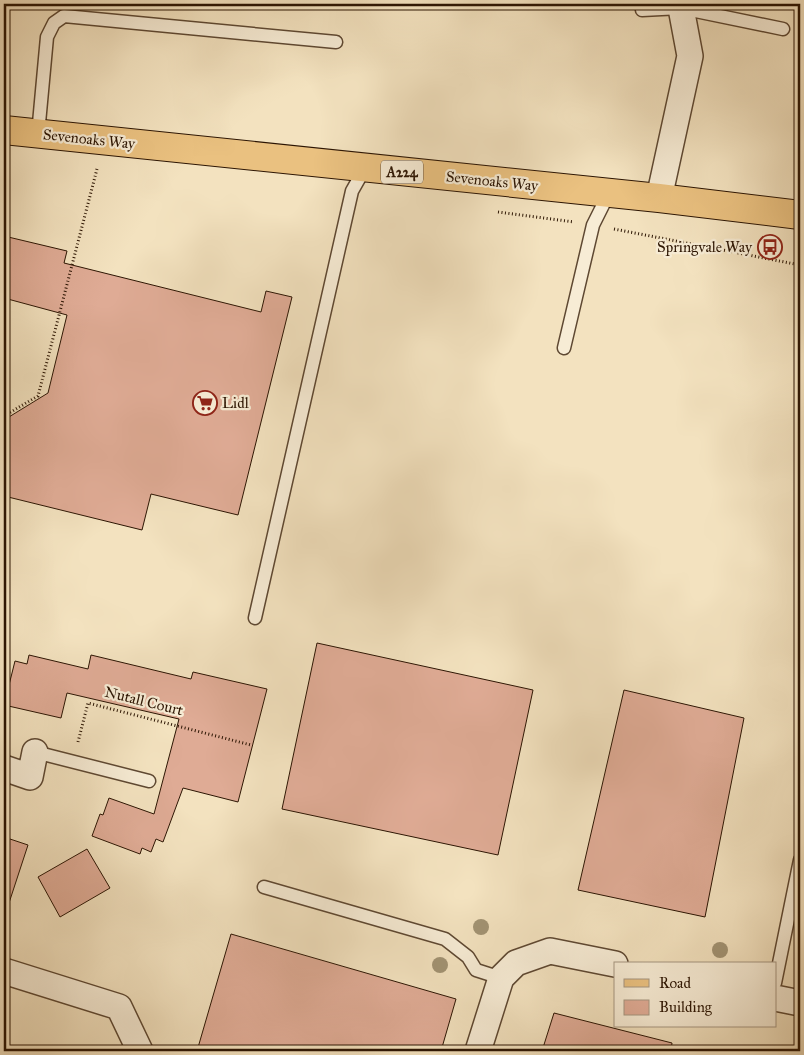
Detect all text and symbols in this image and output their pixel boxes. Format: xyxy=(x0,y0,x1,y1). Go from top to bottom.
street label: Sevenoaks Way xyxy=(42,125,137,153)
road number: A224 xyxy=(381,160,423,183)
street label: Sevenoaks Way xyxy=(445,167,540,195)
bus stop icon: Springvale Way xyxy=(757,234,783,260)
place label: Springvale Way xyxy=(657,238,753,256)
supermarket icon: Lidl xyxy=(192,390,218,416)
place label: Lidl xyxy=(222,394,250,412)
street label: Nutall Court xyxy=(103,683,186,720)
legend xyxy=(614,962,776,1028)
text: Road xyxy=(659,974,691,992)
text: Building xyxy=(659,998,713,1016)

